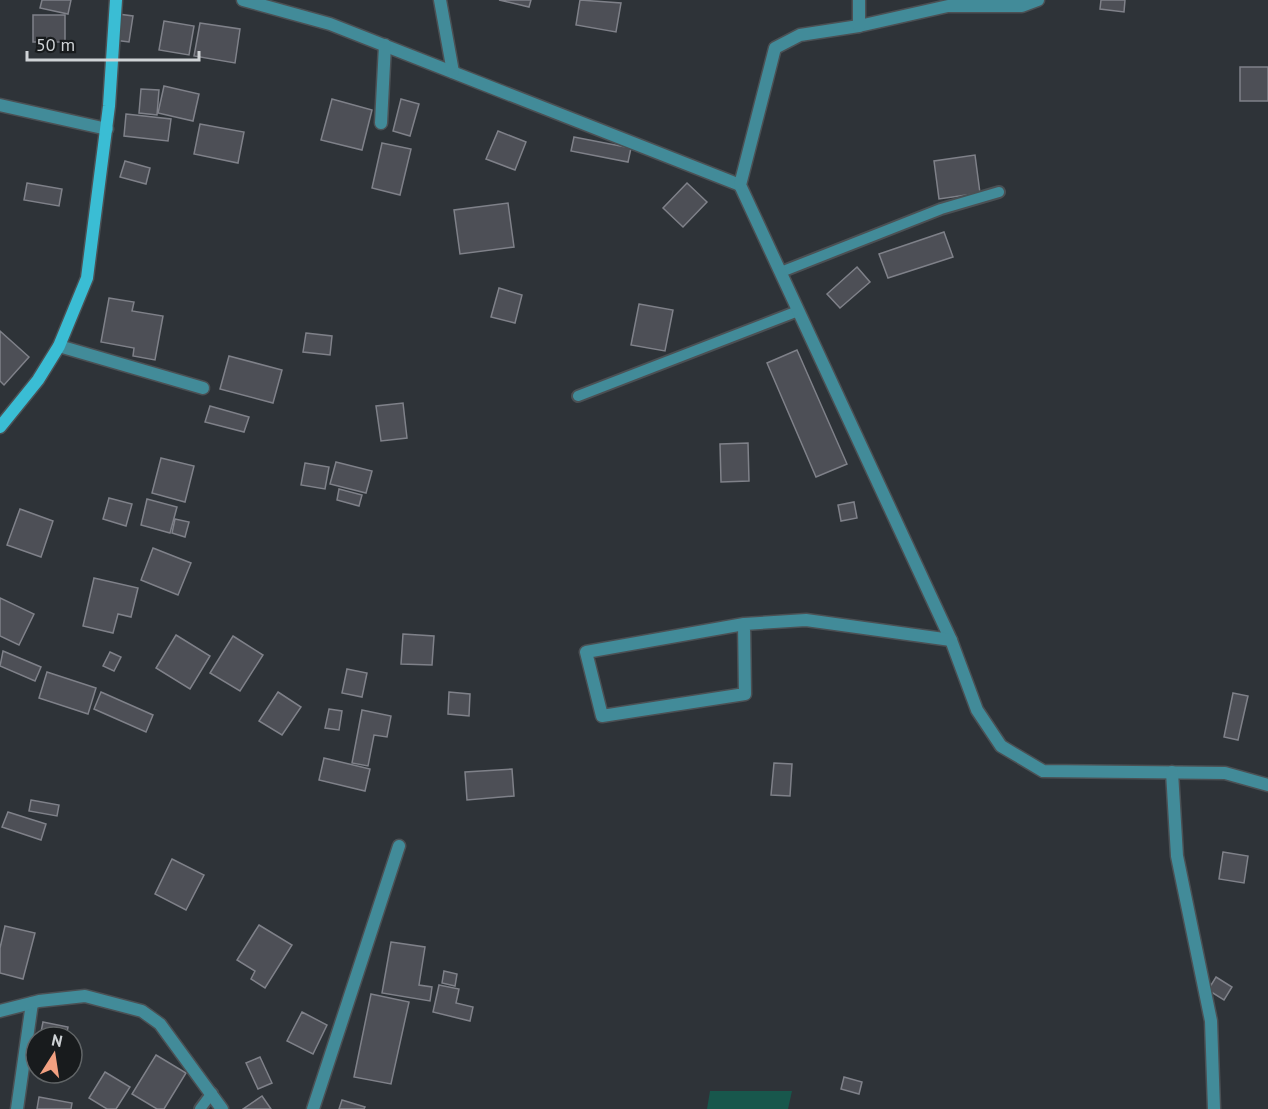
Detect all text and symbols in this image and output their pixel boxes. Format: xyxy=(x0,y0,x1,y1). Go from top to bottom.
scale bar xyxy=(27,24,200,62)
text: 50 m xyxy=(36,33,75,56)
north arrow xyxy=(24,1025,84,1085)
text: N xyxy=(50,1029,64,1051)

